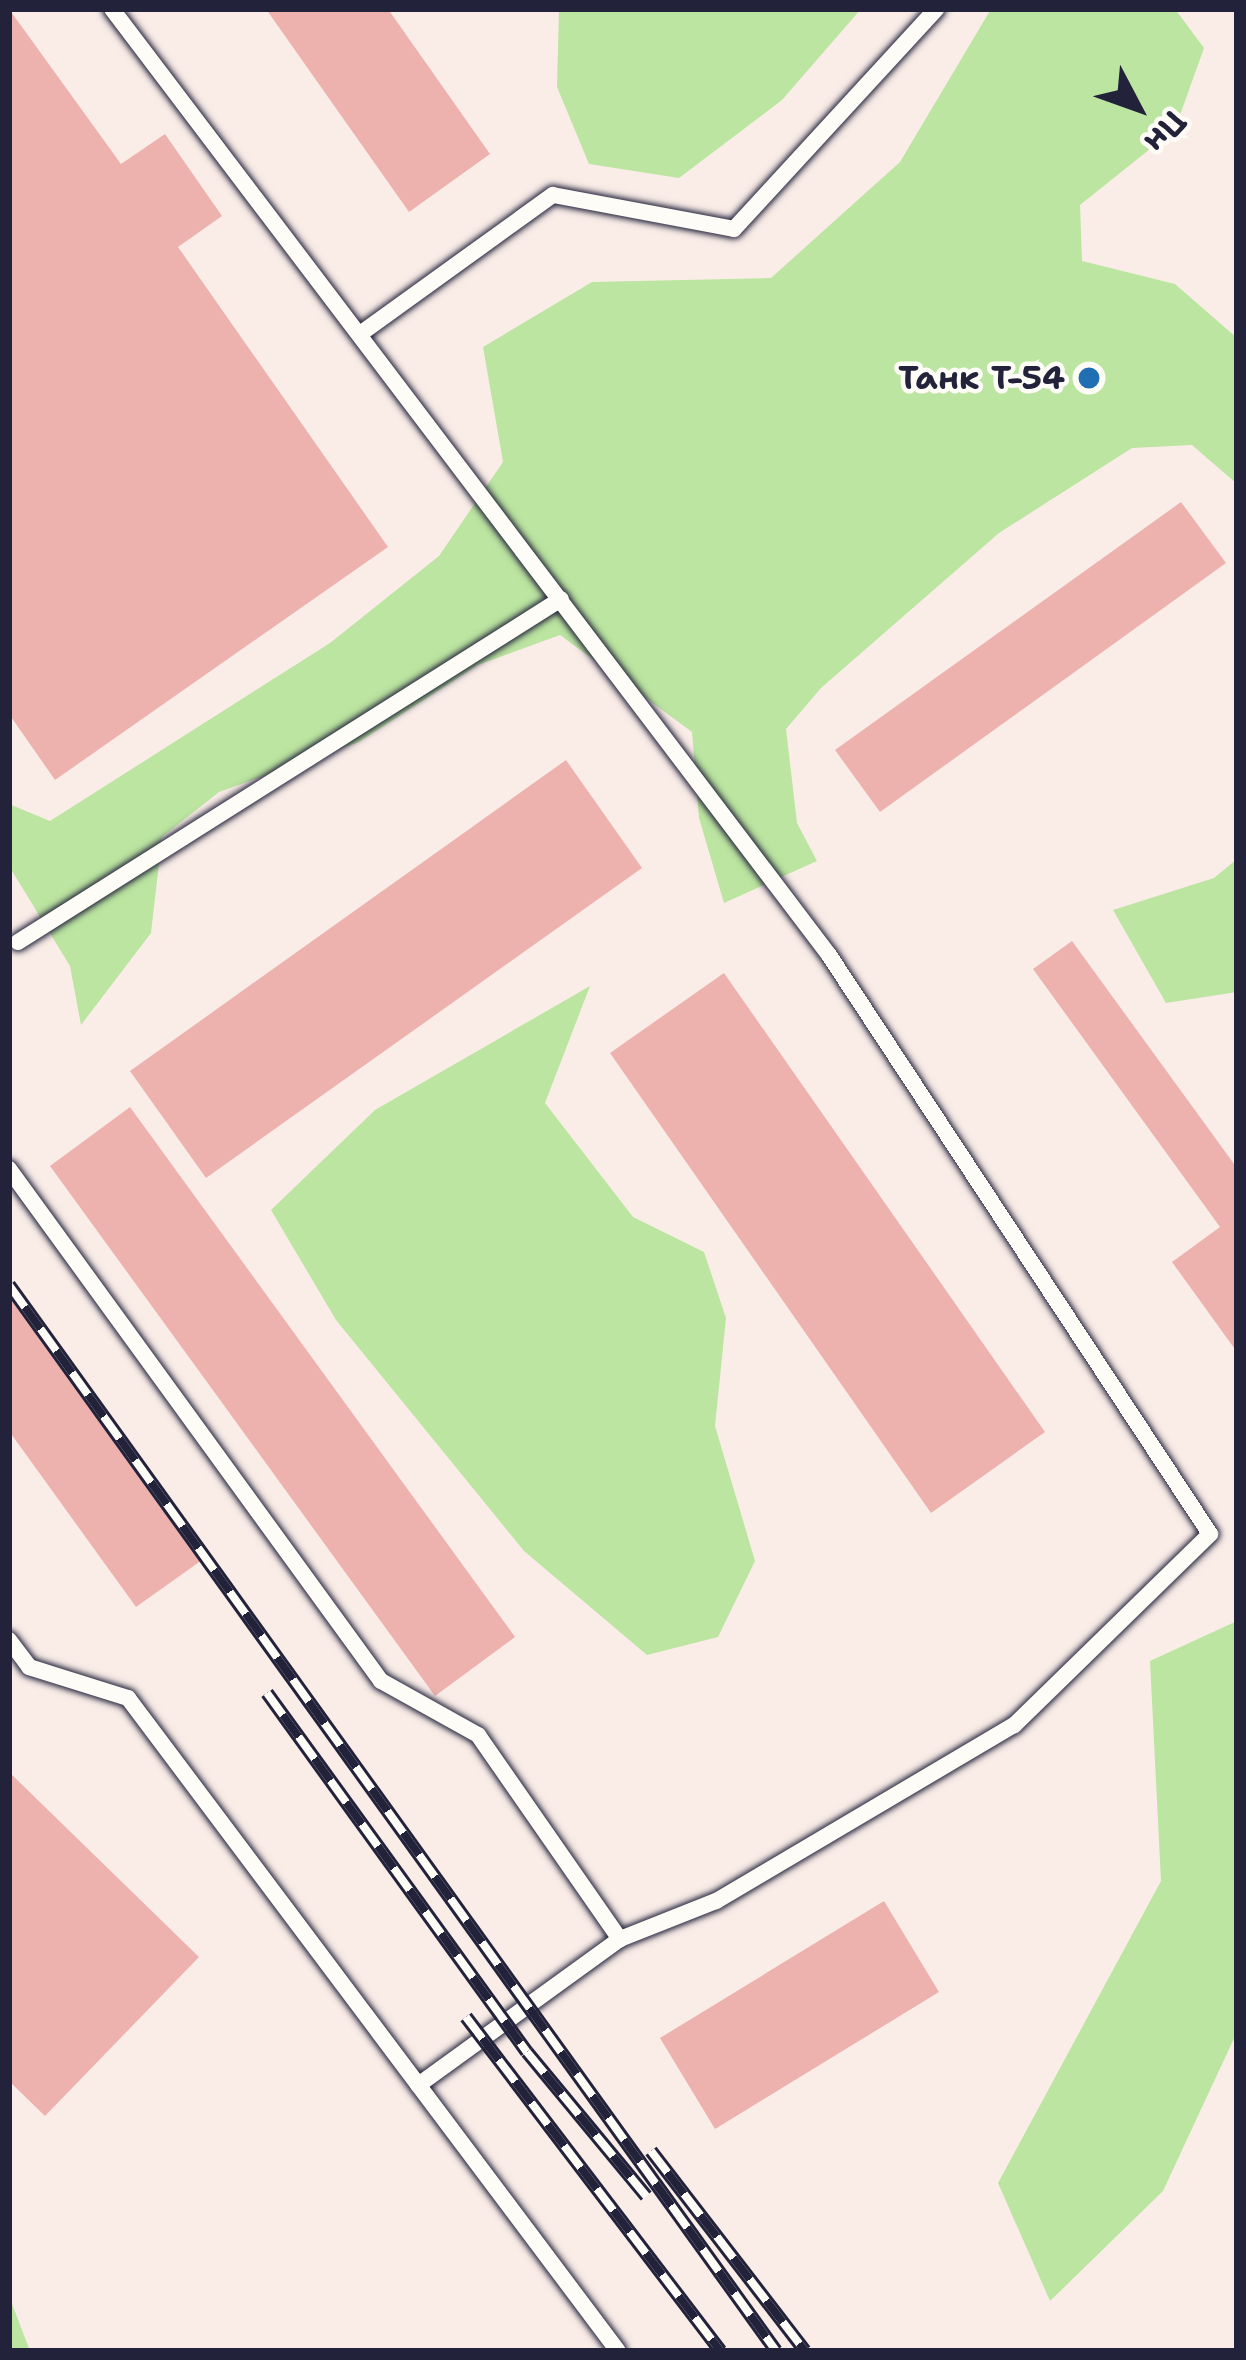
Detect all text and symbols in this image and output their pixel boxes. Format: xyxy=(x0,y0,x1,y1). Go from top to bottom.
north arrow xyxy=(1078,48,1198,168)
text: Пн xyxy=(1134,101,1197,163)
place label: Танк Т-54 xyxy=(898,358,1065,398)
marker: Танк Т-54 xyxy=(1076,365,1102,391)

